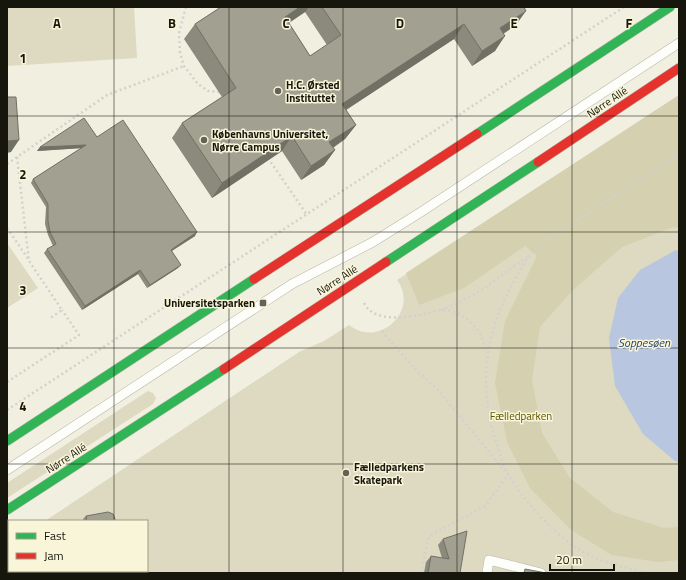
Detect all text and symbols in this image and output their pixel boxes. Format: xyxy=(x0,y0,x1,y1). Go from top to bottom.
text: A xyxy=(53,13,61,33)
text: B xyxy=(168,13,176,33)
text: C xyxy=(282,13,290,33)
text: D xyxy=(396,13,404,33)
text: E xyxy=(510,13,518,33)
text: F xyxy=(626,13,633,33)
text: 1 xyxy=(19,48,27,68)
place label: H.C. Ørsted Instituttet xyxy=(286,77,340,106)
street label: Nørre Allé xyxy=(584,82,631,121)
marker: H.C. Ørsted Instituttet xyxy=(273,86,283,96)
place label: Københavns Universitet, Nørre Campus xyxy=(212,126,328,155)
marker: Københavns Universitet, Nørre Campus xyxy=(199,135,209,145)
text: 2 xyxy=(19,164,27,184)
street label: Nørre Allé xyxy=(313,261,361,299)
text: 3 xyxy=(19,280,27,300)
place label: Universitetsparken xyxy=(164,295,255,311)
marker: Universitetsparken xyxy=(258,298,268,308)
water label: Soppesøen xyxy=(618,333,671,352)
text: 4 xyxy=(19,396,27,416)
park label: Fælledparken xyxy=(490,408,552,424)
street label: Nørre Allé xyxy=(42,439,90,477)
place label: Fælledparkens Skatepark xyxy=(354,459,424,488)
marker: Fælledparkens Skatepark xyxy=(341,468,351,478)
legend xyxy=(8,520,148,572)
text: Fast xyxy=(44,526,67,545)
text: Jam xyxy=(44,546,64,565)
scale bar xyxy=(550,546,614,572)
text: 20 m xyxy=(556,550,582,569)

